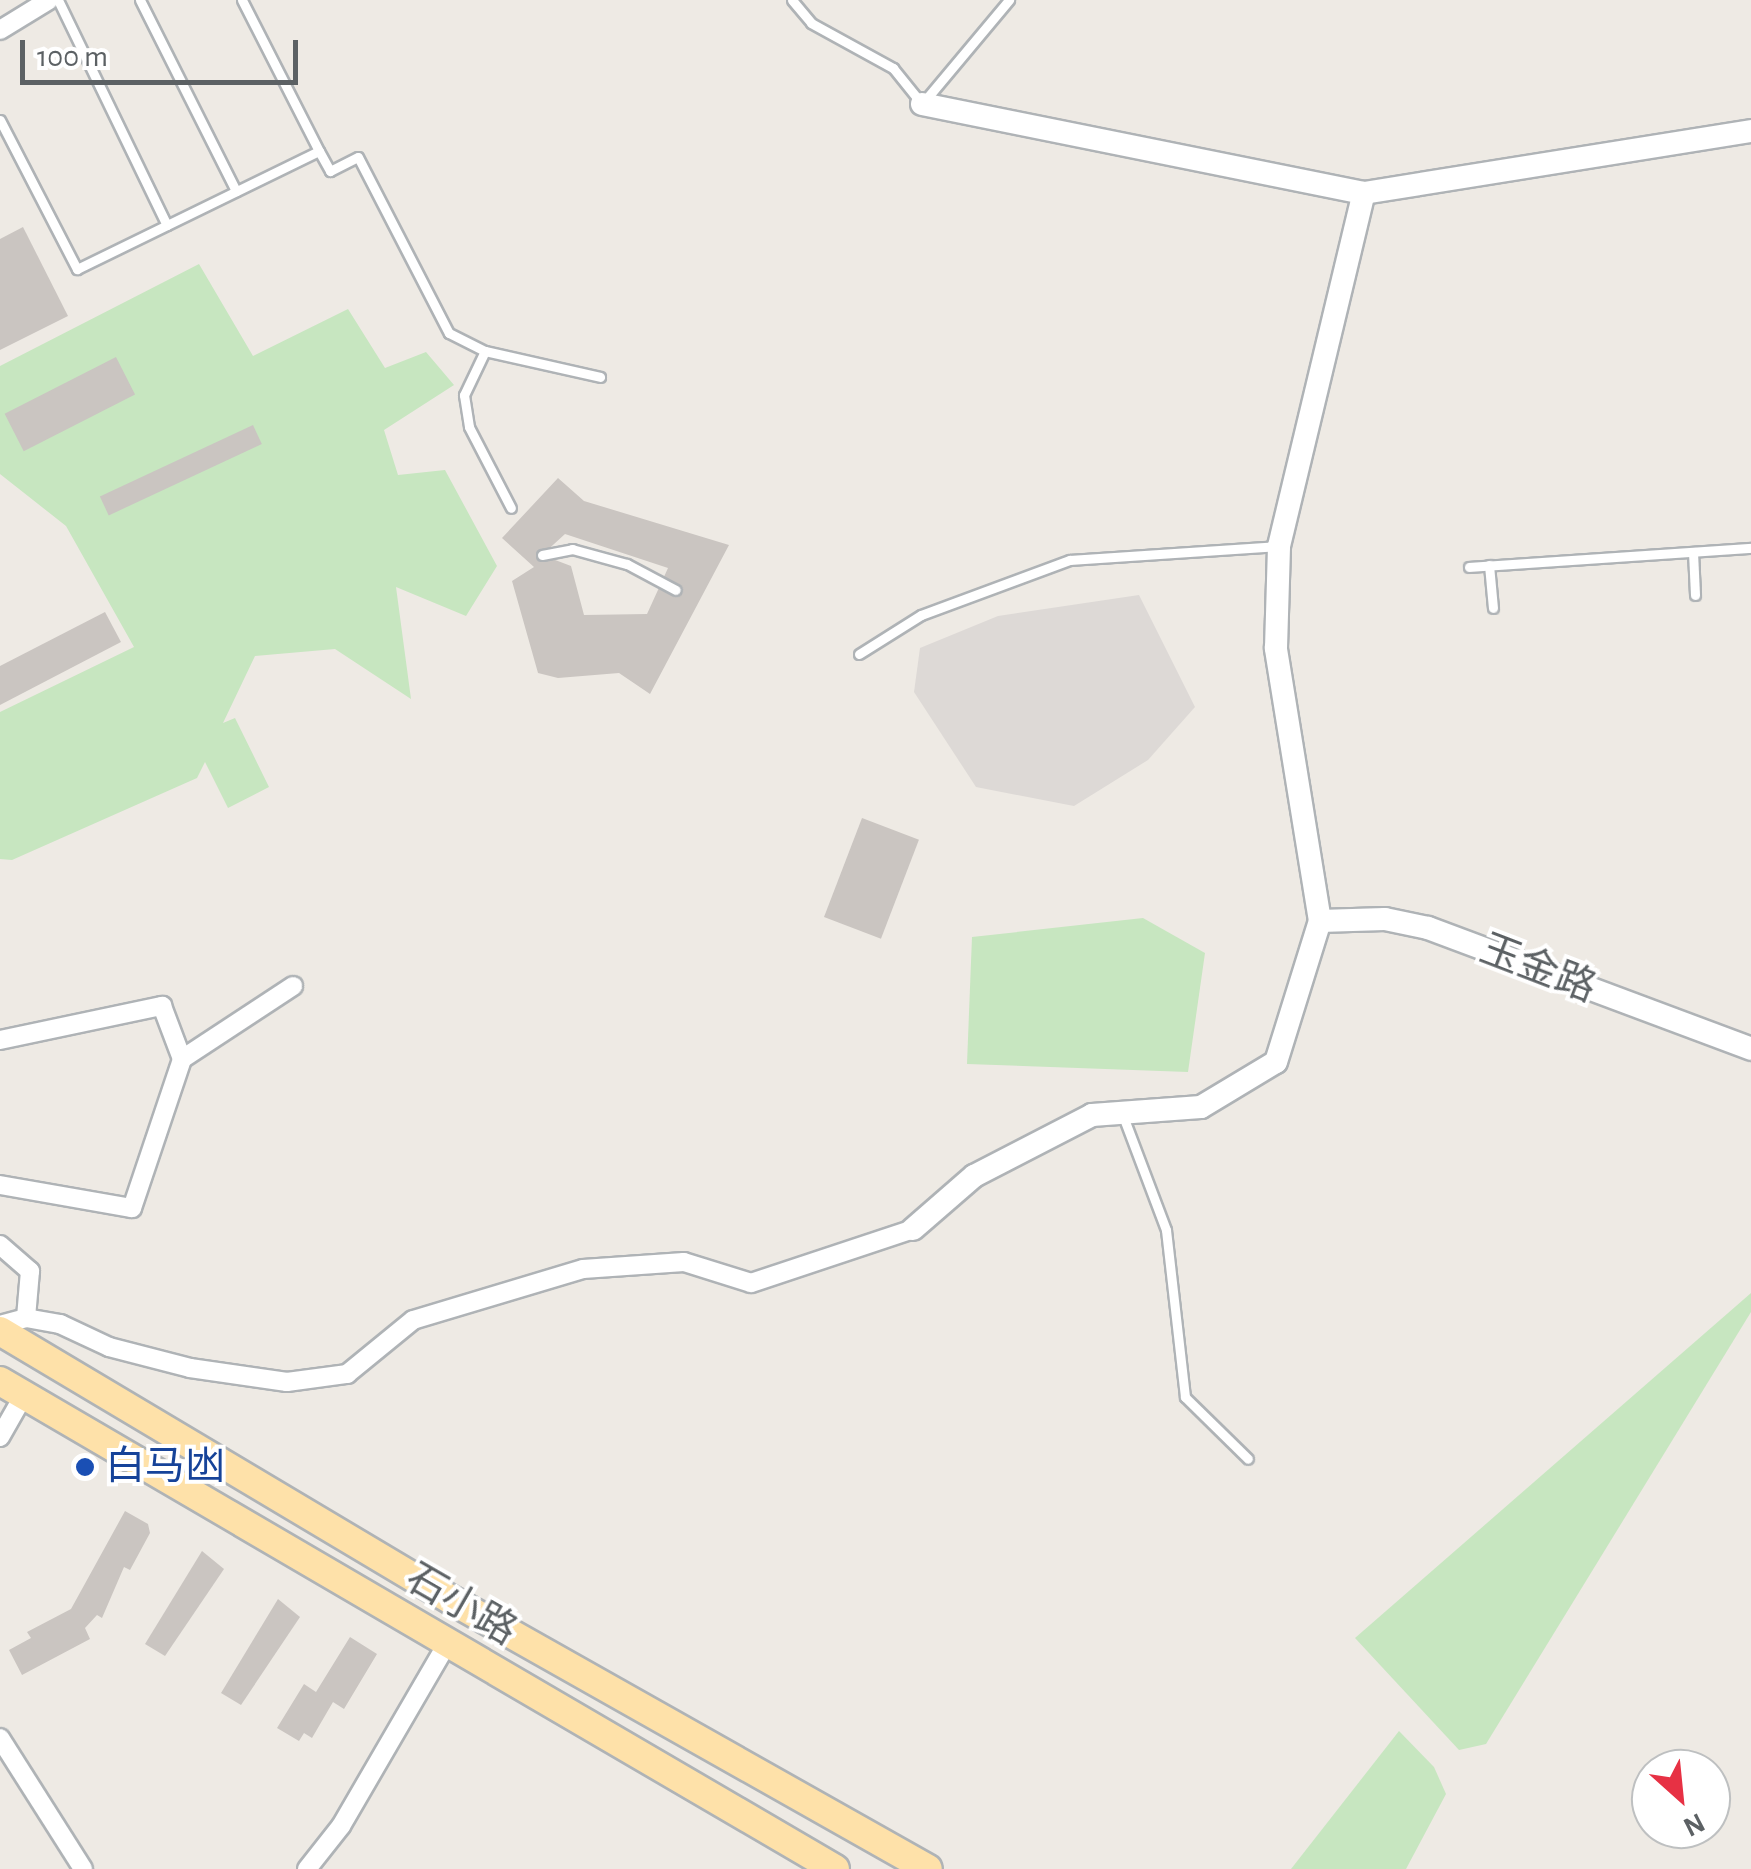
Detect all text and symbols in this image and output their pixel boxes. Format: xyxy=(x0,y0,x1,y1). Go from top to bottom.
scale bar xyxy=(25,20,302,82)
text: 100 m xyxy=(37,42,108,72)
street label: 玉金路 xyxy=(1473,925,1603,1013)
place label: 白马凼 xyxy=(105,1443,225,1491)
marker: 白马凼 xyxy=(74,1456,96,1478)
street label: 石小路 xyxy=(397,1554,525,1656)
north arrow xyxy=(1631,1749,1731,1849)
text: N xyxy=(1679,1807,1709,1841)

